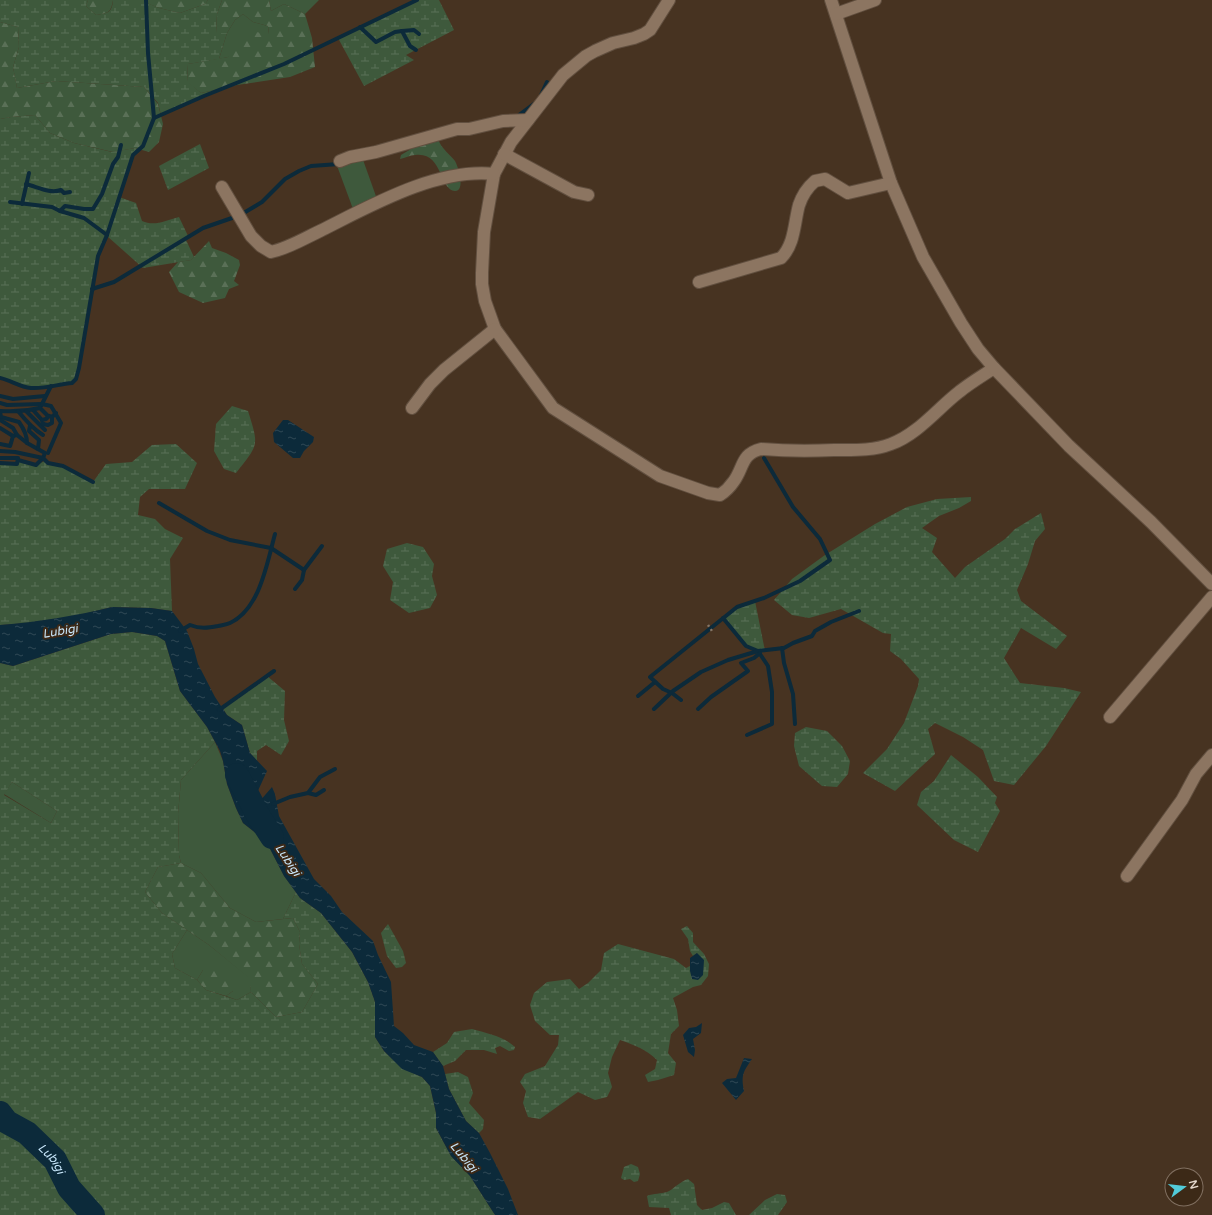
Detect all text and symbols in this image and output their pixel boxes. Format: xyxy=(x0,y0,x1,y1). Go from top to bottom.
water label: Lubigi xyxy=(41,621,81,641)
water label: Lubigi xyxy=(272,841,305,880)
water label: Lubigi xyxy=(447,1139,482,1177)
water label: Lubigi xyxy=(35,1141,69,1178)
north arrow xyxy=(1164,1167,1204,1207)
text: N xyxy=(1186,1179,1201,1190)

